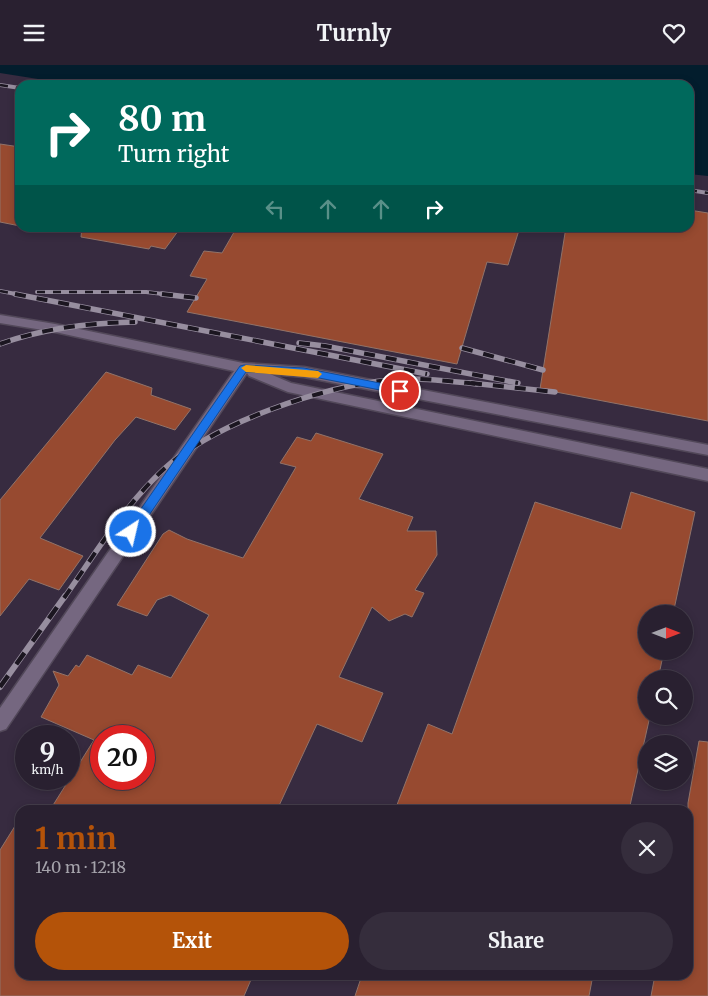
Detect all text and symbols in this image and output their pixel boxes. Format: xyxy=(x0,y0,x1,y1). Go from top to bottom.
icon: menu xyxy=(20,19,48,47)
text: Turnly xyxy=(317,19,391,47)
icon: heart xyxy=(660,19,688,47)
text: 80 m xyxy=(118,97,206,141)
icon: right xyxy=(35,100,100,165)
text: Turn right xyxy=(118,140,229,168)
icon: left xyxy=(261,195,289,223)
icon: ahead xyxy=(314,195,342,223)
icon: ahead xyxy=(367,195,395,223)
icon: right xyxy=(420,195,448,223)
pin xyxy=(379,370,421,412)
icon: arrive xyxy=(386,377,414,405)
position arrow xyxy=(104,505,156,557)
north arrow xyxy=(638,605,692,660)
map controls xyxy=(638,605,693,790)
button: search xyxy=(638,670,693,725)
speed limit sign: 20 xyxy=(90,725,155,790)
text: 9 xyxy=(40,735,55,767)
button: layers xyxy=(638,735,693,790)
text: km/h xyxy=(32,762,63,777)
text: 1 min xyxy=(35,819,117,857)
button: close xyxy=(621,822,673,874)
text: 140 m · 12:18 xyxy=(35,857,126,877)
button: Exit xyxy=(35,912,349,970)
button: Share xyxy=(359,912,673,970)

